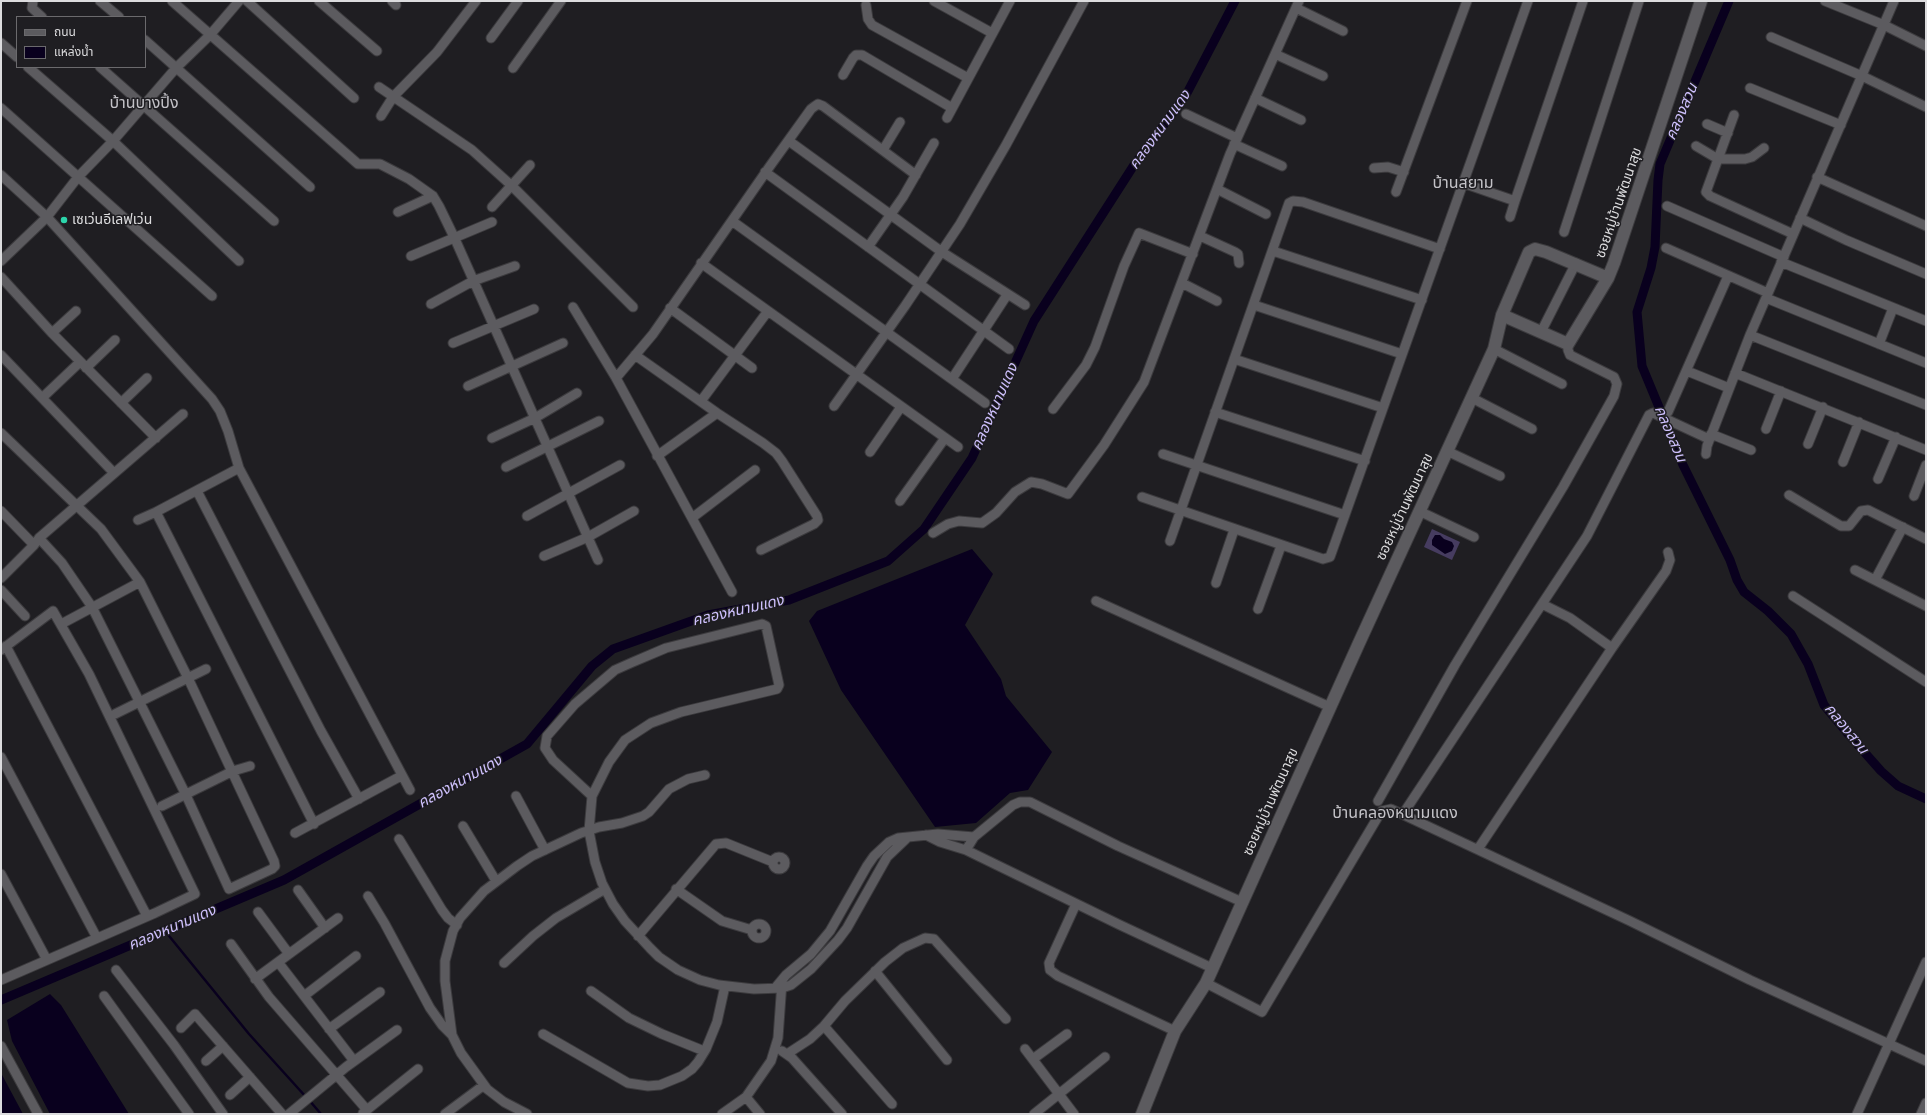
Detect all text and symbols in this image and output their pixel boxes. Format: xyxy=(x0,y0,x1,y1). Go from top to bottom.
legend xyxy=(16,16,146,68)
text: ถนน xyxy=(54,25,76,39)
text: แหล่งน้ำ xyxy=(54,45,93,59)
water label: คลองสวน xyxy=(1662,81,1702,143)
water label: คลองหนามแดง xyxy=(1125,87,1195,173)
district label: บ้านบางปิ้ง xyxy=(110,94,178,114)
street label: ซอยหมู่บ้านพัฒนาสุข xyxy=(1592,145,1646,261)
district label: บ้านสยาม xyxy=(1433,174,1493,194)
place label: เซเว่นอีเลฟเว่น xyxy=(72,212,152,228)
marker: เซเว่นอีเลฟเว่น xyxy=(59,215,69,225)
water label: คลองหนามแดง xyxy=(968,361,1022,453)
water label: คลองสวน xyxy=(1650,403,1690,465)
street label: ซอยหมู่บ้านพัฒนาสุข xyxy=(1373,451,1437,563)
water label: คลองหนามแดง xyxy=(690,592,786,630)
water label: คลองสวน xyxy=(1820,700,1872,758)
street label: ซอยหมู่บ้านพัฒนาสุข xyxy=(1240,746,1302,858)
water label: คลองหนามแดง xyxy=(415,751,505,813)
district label: บ้านคลองหนามแดง xyxy=(1332,804,1458,824)
water label: คลองหนามแดง xyxy=(125,901,219,955)

